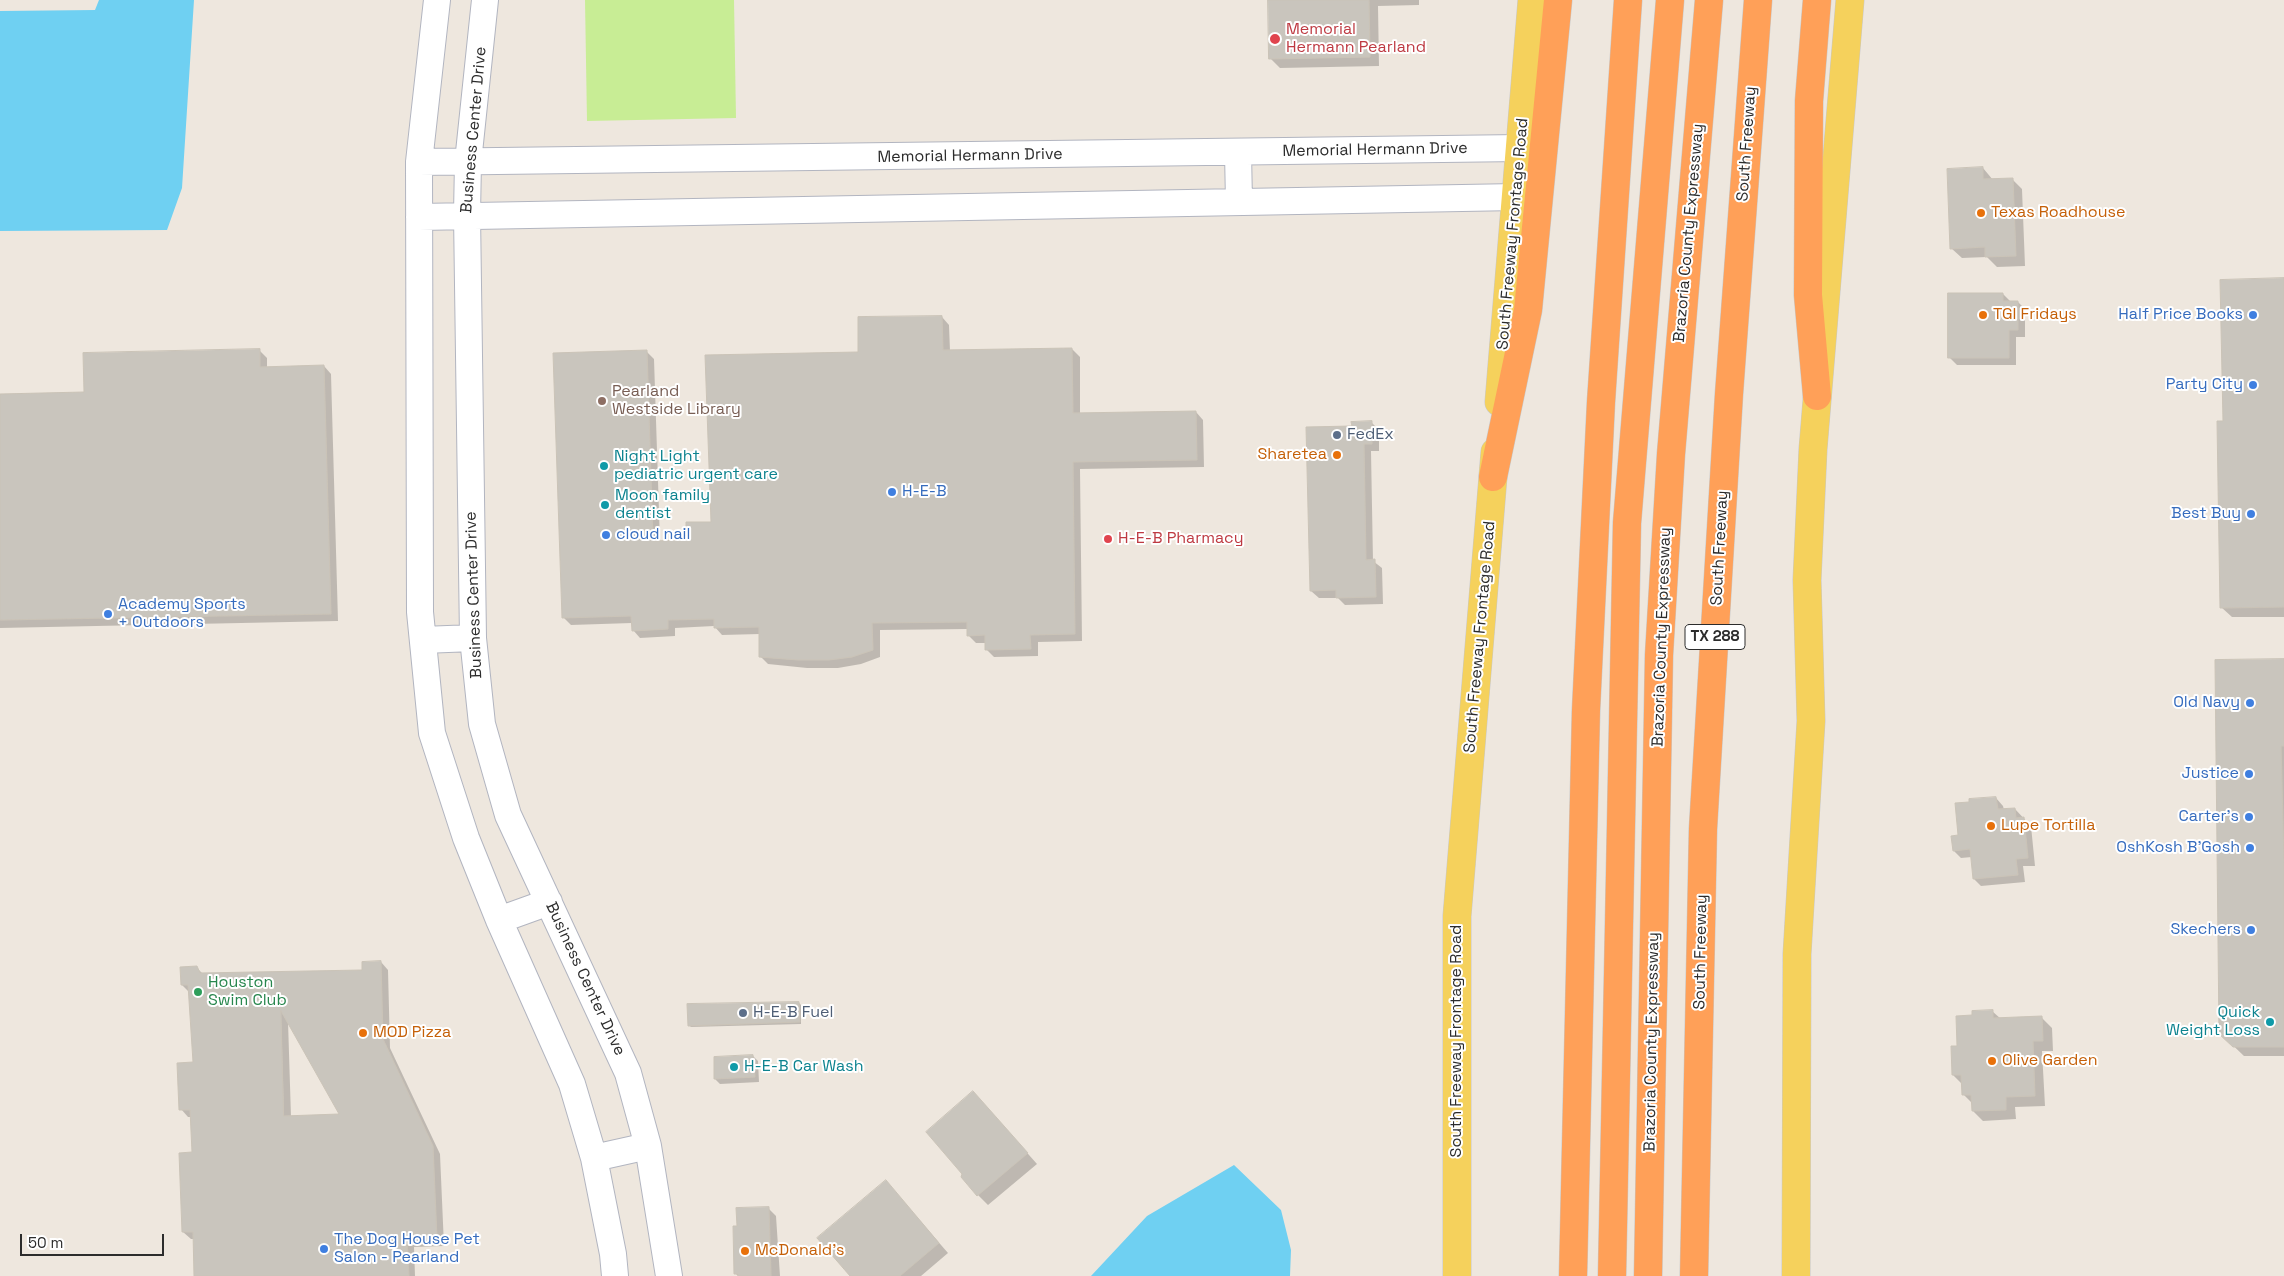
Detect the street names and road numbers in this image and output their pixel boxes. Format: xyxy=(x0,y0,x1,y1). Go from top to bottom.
street label: Business Center Drive xyxy=(457,46,491,214)
street label: South Freeway xyxy=(1733,86,1761,202)
street label: South Freeway Frontage Road xyxy=(1493,117,1533,351)
street label: Brazoria County Expressway xyxy=(1670,123,1708,343)
street label: Memorial Hermann Drive xyxy=(1282,139,1468,161)
street label: Memorial Hermann Drive xyxy=(877,145,1063,167)
street label: South Freeway xyxy=(1707,490,1733,606)
street label: Business Center Drive xyxy=(461,511,487,679)
street label: South Freeway Frontage Road xyxy=(1460,520,1500,754)
street label: Brazoria County Expressway xyxy=(1649,527,1675,747)
road number: TX 288 xyxy=(1685,624,1745,650)
street label: South Freeway xyxy=(1690,894,1712,1010)
street label: Business Center Drive xyxy=(541,899,629,1059)
street label: South Freeway Frontage Road xyxy=(1447,925,1467,1157)
street label: Brazoria County Expressway xyxy=(1640,932,1664,1152)

